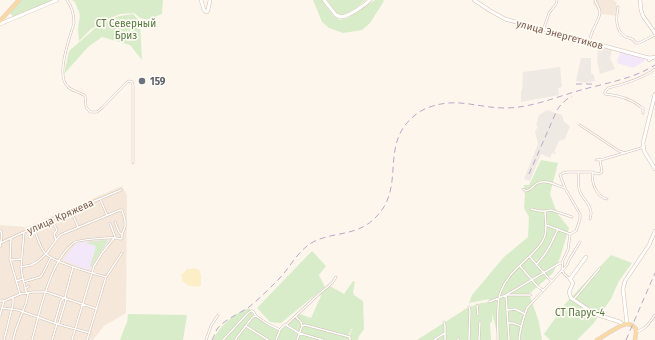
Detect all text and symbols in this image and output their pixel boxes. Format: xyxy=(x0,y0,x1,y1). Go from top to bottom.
park label: СТ Северный Бриз xyxy=(96,18,156,42)
street label: улица Энергетиков xyxy=(515,18,605,52)
marker: 159 xyxy=(137,76,147,86)
place label: 159 xyxy=(150,76,166,88)
street label: улица Кряжева xyxy=(25,197,95,237)
park label: СТ Парус-4 xyxy=(555,307,606,319)

